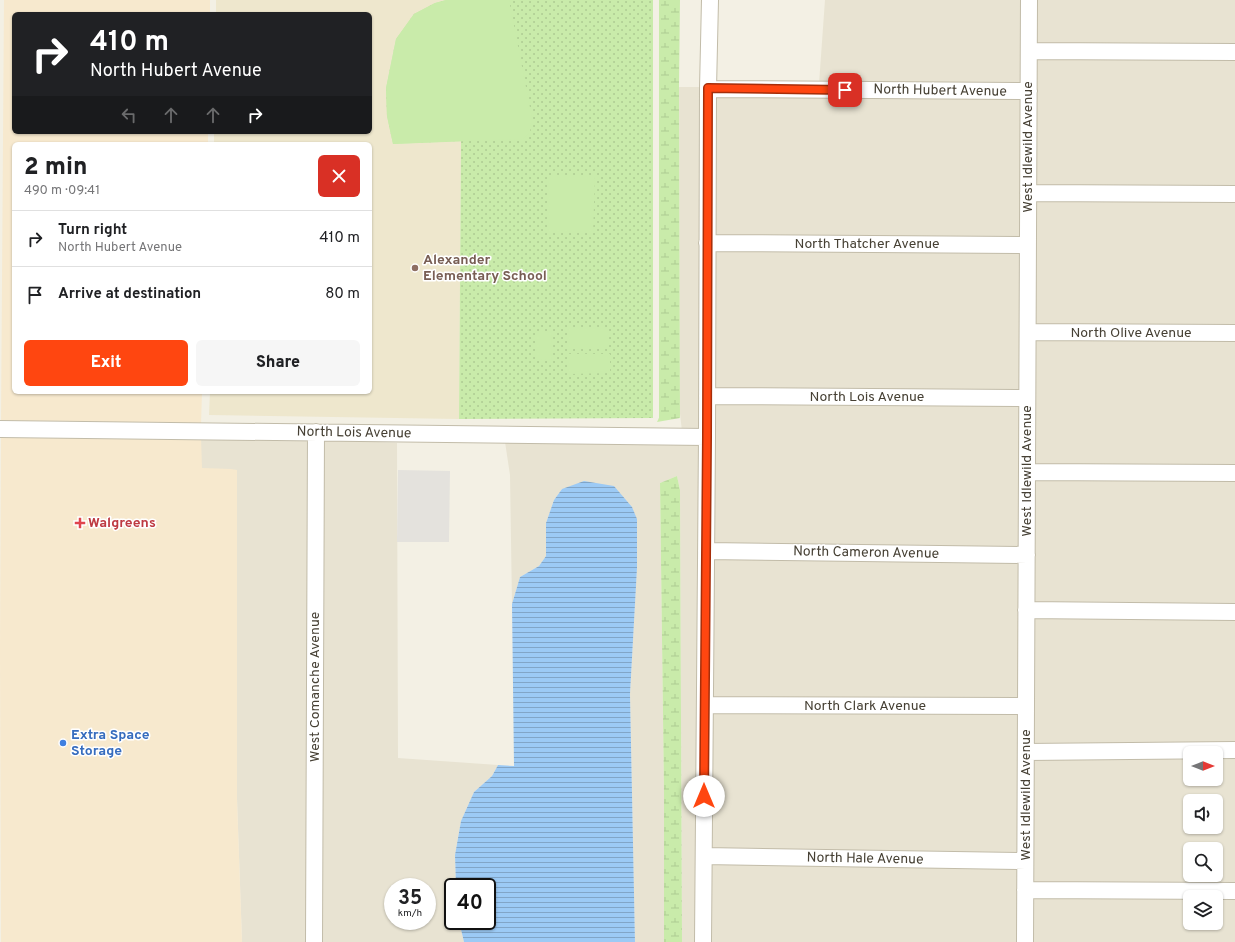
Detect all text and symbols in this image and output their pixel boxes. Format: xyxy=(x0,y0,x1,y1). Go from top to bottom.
text: 410 m xyxy=(90,25,169,61)
icon: right xyxy=(24,28,76,80)
text: North Hubert Avenue xyxy=(90,60,262,83)
pin xyxy=(828,73,862,107)
icon: arrive xyxy=(834,79,856,101)
street label: North Hubert Avenue xyxy=(873,81,1007,101)
street label: West Idlewild Avenue xyxy=(1020,81,1037,213)
icon: left xyxy=(118,104,140,126)
icon: ahead xyxy=(160,104,182,126)
icon: ahead xyxy=(202,104,224,126)
icon: right xyxy=(244,104,266,126)
text: 2 min xyxy=(24,153,88,183)
button: close xyxy=(318,155,360,197)
text: 490 m · 09:41 xyxy=(24,183,100,199)
text: Turn right xyxy=(58,221,127,240)
icon: right xyxy=(24,228,46,250)
text: 410 m xyxy=(319,229,360,248)
street label: North Thatcher Avenue xyxy=(794,236,940,253)
text: North Hubert Avenue xyxy=(58,240,182,256)
place label: Alexander Elementary School xyxy=(423,252,547,285)
marker: Alexander Elementary School xyxy=(410,263,420,273)
icon: arrive xyxy=(24,284,46,306)
text: Arrive at destination xyxy=(58,285,201,304)
text: 80 m xyxy=(325,285,360,304)
street label: North Olive Avenue xyxy=(1070,325,1192,342)
button: Exit xyxy=(24,340,188,386)
button: Share xyxy=(196,340,360,386)
street label: North Lois Avenue xyxy=(810,389,924,406)
street label: West Idlewild Avenue xyxy=(1019,405,1036,537)
street label: North Lois Avenue xyxy=(296,423,412,443)
place label: Walgreens xyxy=(88,515,156,532)
marker: Walgreens xyxy=(75,518,85,528)
street label: North Cameron Avenue xyxy=(793,543,939,563)
street label: West Comanche Avenue xyxy=(307,612,324,762)
street label: North Clark Avenue xyxy=(804,698,926,715)
place label: Extra Space Storage xyxy=(71,727,150,760)
street label: West Idlewild Avenue xyxy=(1018,729,1035,861)
marker: Extra Space Storage xyxy=(58,738,68,748)
north arrow xyxy=(1183,746,1223,786)
map controls xyxy=(1183,746,1223,930)
position arrow xyxy=(683,775,725,817)
button: sound xyxy=(1183,794,1223,834)
button: search xyxy=(1183,842,1223,882)
street label: North Hale Avenue xyxy=(806,849,924,869)
speed limit sign: 40 xyxy=(444,878,496,930)
text: 35 xyxy=(398,886,422,912)
button: layers xyxy=(1183,890,1223,930)
text: km/h xyxy=(398,907,422,920)

